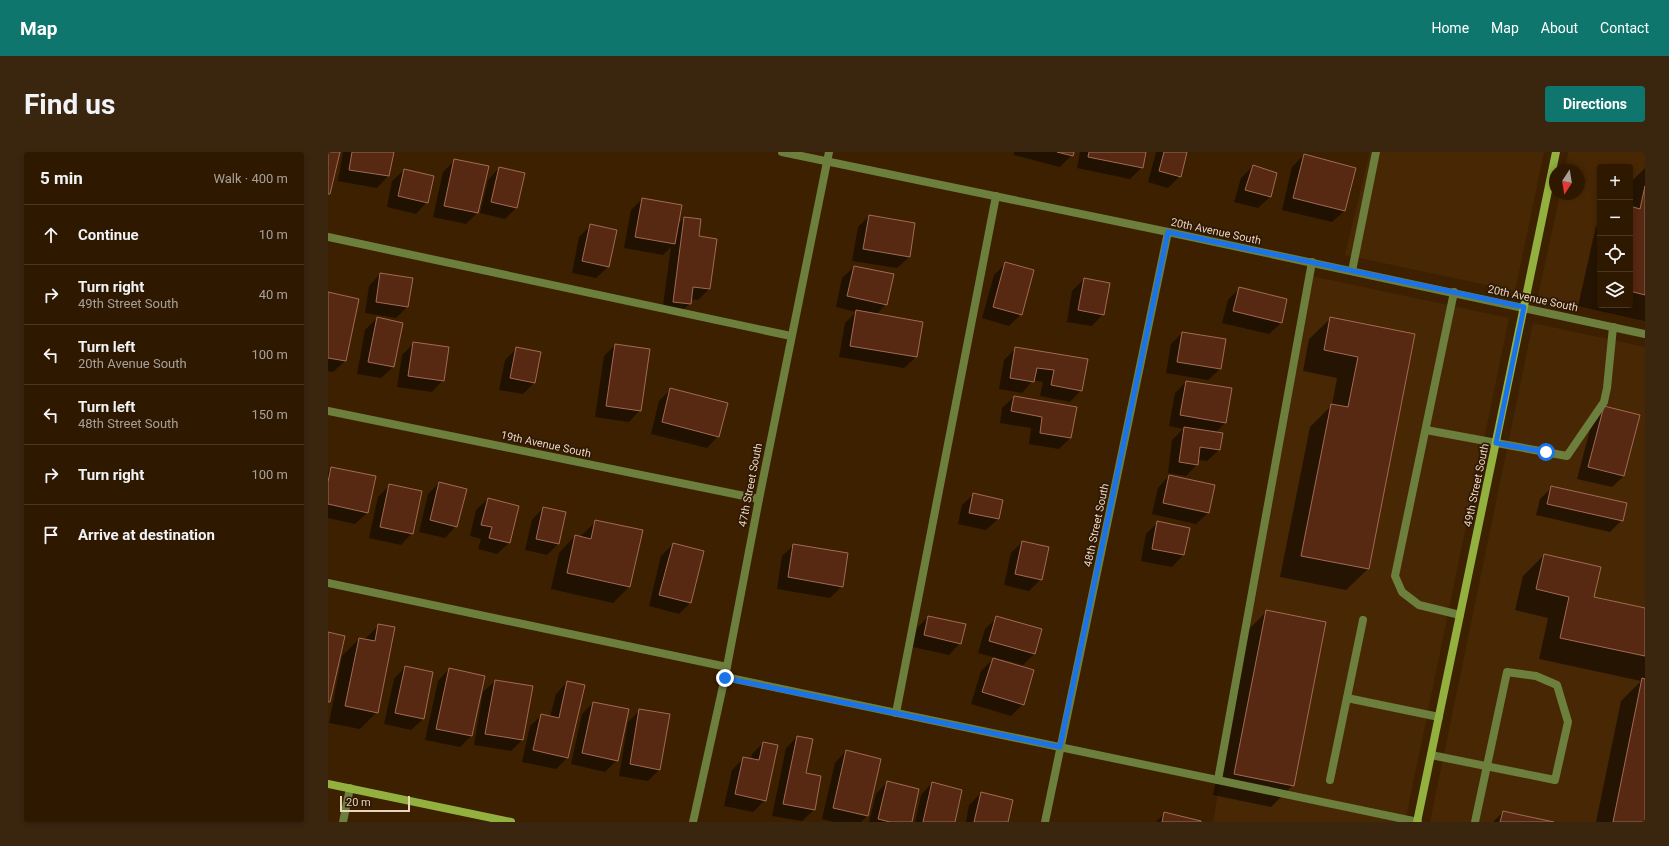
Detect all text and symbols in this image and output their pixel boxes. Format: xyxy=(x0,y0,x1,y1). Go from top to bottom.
text: Map xyxy=(20,17,58,40)
text: Home xyxy=(1431,20,1469,36)
text: Map xyxy=(1491,20,1519,36)
text: About xyxy=(1541,20,1578,36)
text: Contact xyxy=(1600,20,1649,36)
button: Directions xyxy=(1545,86,1645,122)
text: Find us xyxy=(24,88,115,121)
north arrow xyxy=(1549,164,1585,200)
map controls xyxy=(1597,164,1633,308)
button: + xyxy=(1597,164,1633,200)
text: 5 min xyxy=(40,168,83,188)
text: Walk · 400 m xyxy=(213,171,288,186)
button: − xyxy=(1597,200,1633,236)
street label: 20th Avenue South xyxy=(1170,216,1262,247)
icon: ahead xyxy=(40,224,62,246)
text: Continue xyxy=(78,226,139,244)
text: 10 m xyxy=(259,227,288,242)
button: locate xyxy=(1597,236,1633,272)
button: layers xyxy=(1597,272,1633,308)
text: Turn right xyxy=(78,278,144,296)
street label: 20th Avenue South xyxy=(1487,283,1579,314)
icon: right xyxy=(40,284,62,306)
text: 40 m xyxy=(259,287,288,302)
text: 49th Street South xyxy=(78,296,178,311)
text: Turn left xyxy=(78,338,135,356)
icon: left xyxy=(40,344,62,366)
text: 100 m xyxy=(251,347,288,362)
text: 20th Avenue South xyxy=(78,356,187,371)
text: Turn left xyxy=(78,398,135,416)
icon: left xyxy=(40,404,62,426)
text: 150 m xyxy=(251,407,288,422)
text: 48th Street South xyxy=(78,416,178,431)
street label: 19th Avenue South xyxy=(500,429,592,460)
street label: 47th Street South xyxy=(736,442,765,528)
street label: 49th Street South xyxy=(1461,442,1492,528)
route start xyxy=(1537,443,1555,461)
icon: right xyxy=(40,464,62,486)
text: Turn right xyxy=(78,466,144,484)
text: 100 m xyxy=(251,467,288,482)
street label: 48th Street South xyxy=(1081,482,1112,568)
icon: arrive xyxy=(40,524,62,546)
text: Arrive at destination xyxy=(78,526,215,544)
route end xyxy=(716,669,734,687)
scale bar xyxy=(340,794,410,813)
text: 20 m xyxy=(346,796,371,809)

